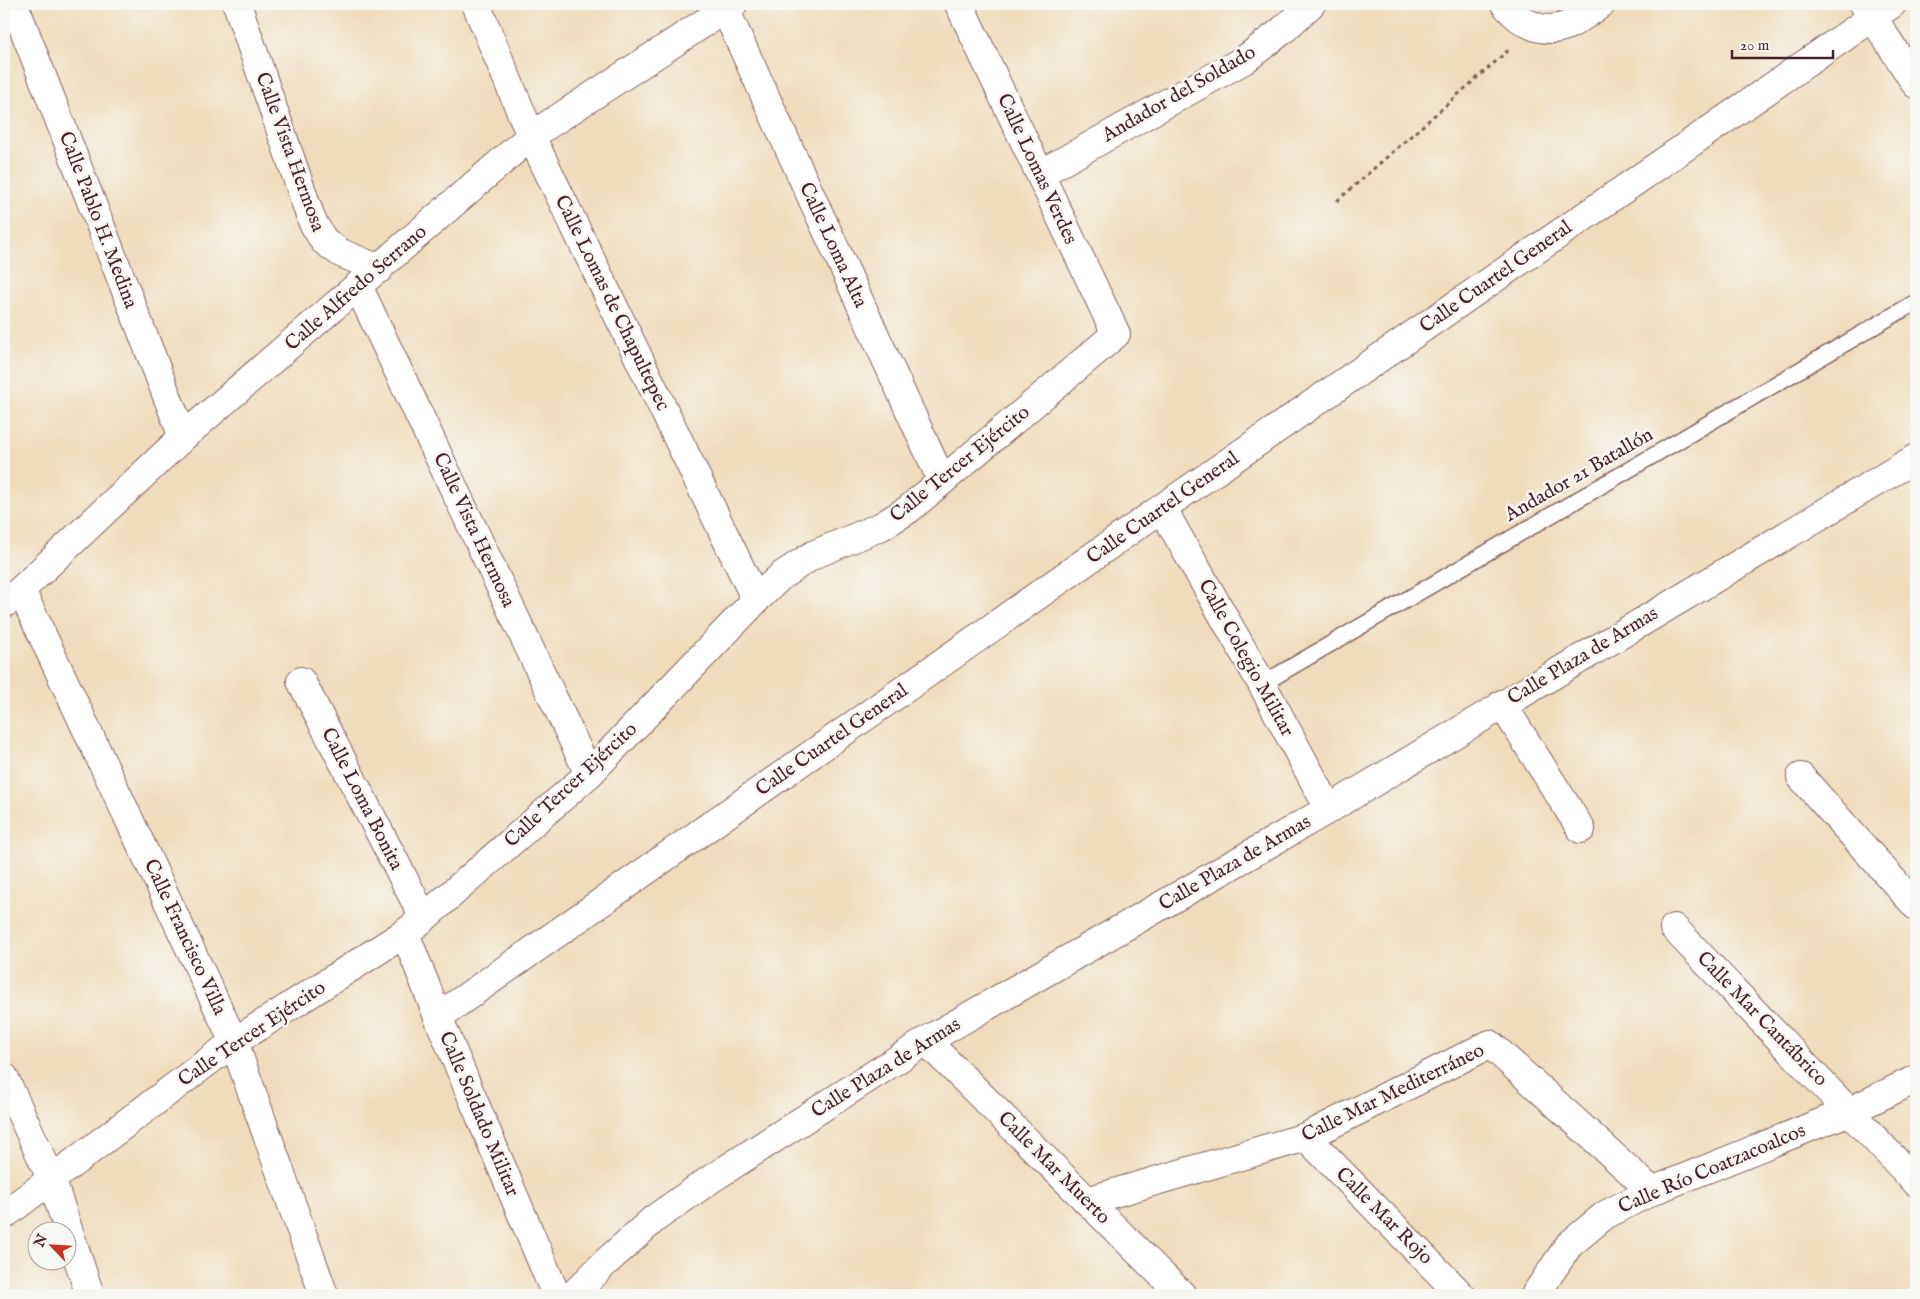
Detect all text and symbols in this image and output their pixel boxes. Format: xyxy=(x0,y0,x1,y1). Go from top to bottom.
scale bar xyxy=(1732,28,1834,60)
text: 20 m xyxy=(1740,36,1770,55)
street label: Andador del Soldado xyxy=(1097,40,1261,149)
street label: Calle Vista Hermosa xyxy=(250,69,331,236)
street label: Calle Lomas Verdes xyxy=(991,90,1083,248)
street label: Calle Pablo H. Medina xyxy=(53,128,143,312)
street label: Calle Loma Alta xyxy=(793,178,873,312)
street label: Calle Lomas de Chapultepec xyxy=(549,191,675,415)
street label: Calle Cuartel General xyxy=(1415,215,1577,339)
street label: Calle Alfredo Serrano xyxy=(280,219,432,357)
street label: Calle Tercer Ejército xyxy=(885,400,1035,528)
street label: Andador 21 Batallón xyxy=(1499,422,1658,528)
street label: Calle Cuartel General xyxy=(1082,446,1244,570)
street label: Calle Vista Hermosa xyxy=(427,449,521,612)
street label: Calle Colegio Militar xyxy=(1192,575,1300,742)
street label: Calle Plaza de Armas xyxy=(1503,601,1663,711)
street label: Calle Cuartel General xyxy=(751,678,913,802)
street label: Calle Tercer Ejército xyxy=(499,717,643,853)
street label: Calle Loma Bonita xyxy=(315,724,409,875)
street label: Calle Plaza de Armas xyxy=(1154,809,1316,917)
street label: Calle Francisco Villa xyxy=(138,855,232,1019)
street label: Calle Mar Cantábrico xyxy=(1691,946,1833,1092)
street label: Calle Tercer Ejército xyxy=(173,975,331,1093)
street label: Calle Plaza de Armas xyxy=(807,1012,965,1124)
street label: Calle Soldado Militar xyxy=(433,1028,525,1201)
street label: Calle Mar Mediterráneo xyxy=(1298,1038,1489,1148)
street label: Calle Mar Muerto xyxy=(992,1106,1116,1230)
street label: Calle Río Coatzacoalcos xyxy=(1615,1118,1809,1220)
street label: Calle Mar Rojo xyxy=(1330,1162,1438,1270)
north arrow xyxy=(28,1222,78,1272)
text: N xyxy=(30,1232,52,1251)

